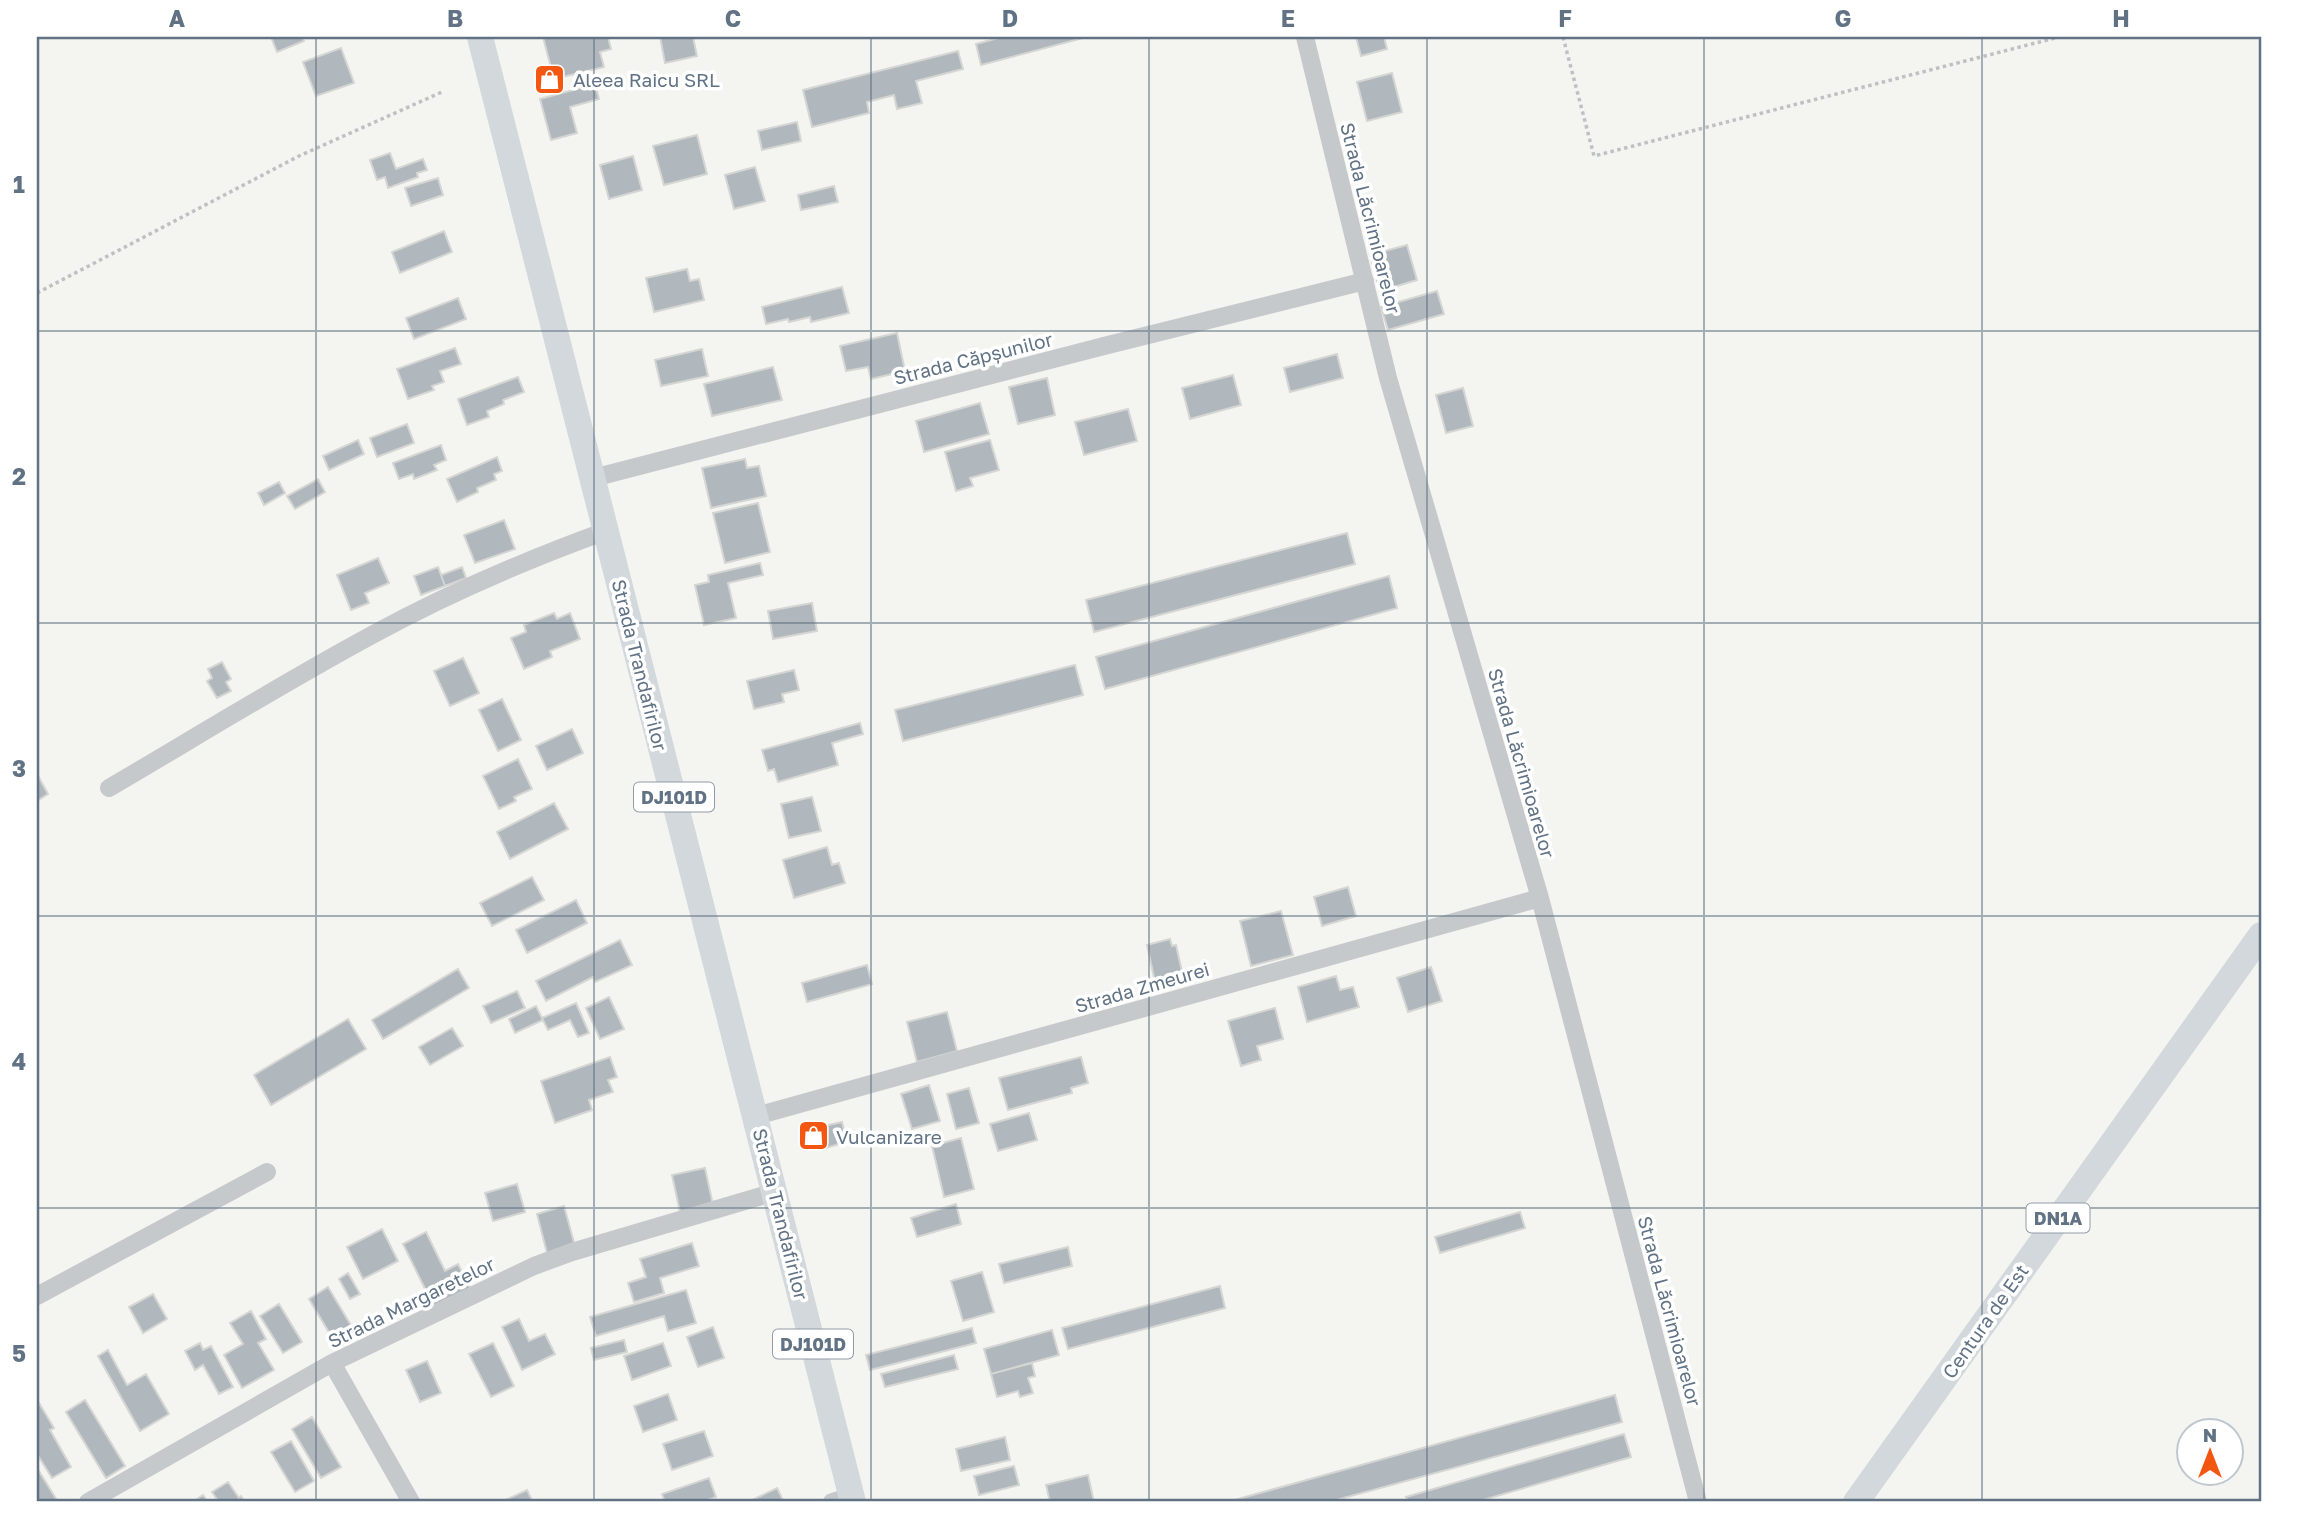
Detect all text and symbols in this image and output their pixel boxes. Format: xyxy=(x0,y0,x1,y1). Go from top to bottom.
text: A xyxy=(169,4,186,32)
text: B xyxy=(447,4,463,32)
text: C xyxy=(725,4,741,32)
text: D xyxy=(1002,4,1018,32)
text: E xyxy=(1281,4,1295,32)
text: F xyxy=(1558,4,1572,32)
text: G xyxy=(1835,4,1851,32)
text: H xyxy=(2112,4,2130,32)
shop icon: Aleea Raicu SRL xyxy=(533,62,567,96)
place label: Aleea Raicu SRL xyxy=(573,68,720,91)
street label: Strada Lăcrimioarelor xyxy=(1336,120,1406,316)
text: 1 xyxy=(13,170,25,198)
street label: Strada Căpșunilor xyxy=(891,327,1055,389)
text: 2 xyxy=(12,462,26,490)
street label: Strada Trandafirilor xyxy=(608,577,673,754)
street label: Strada Lăcrimioarelor xyxy=(1484,666,1560,861)
text: 3 xyxy=(12,754,26,782)
road number: DJ101D xyxy=(634,782,714,812)
street label: Strada Zmeurei xyxy=(1072,957,1212,1017)
text: 4 xyxy=(12,1047,26,1075)
shop icon: Vulcanizare xyxy=(796,1119,830,1153)
place label: Vulcanizare xyxy=(836,1125,942,1148)
street label: Strada Trandafirilor xyxy=(749,1126,814,1303)
road number: DN1A xyxy=(2026,1204,2090,1232)
street label: Strada Lăcrimioarelor xyxy=(1634,1213,1707,1409)
street label: Strada Margaretelor xyxy=(324,1251,499,1352)
street label: Centura de Est xyxy=(1937,1260,2033,1382)
road number: DJ101D xyxy=(773,1330,853,1358)
text: 5 xyxy=(12,1339,26,1367)
north arrow xyxy=(2176,1416,2246,1486)
text: N xyxy=(2203,1423,2217,1446)

